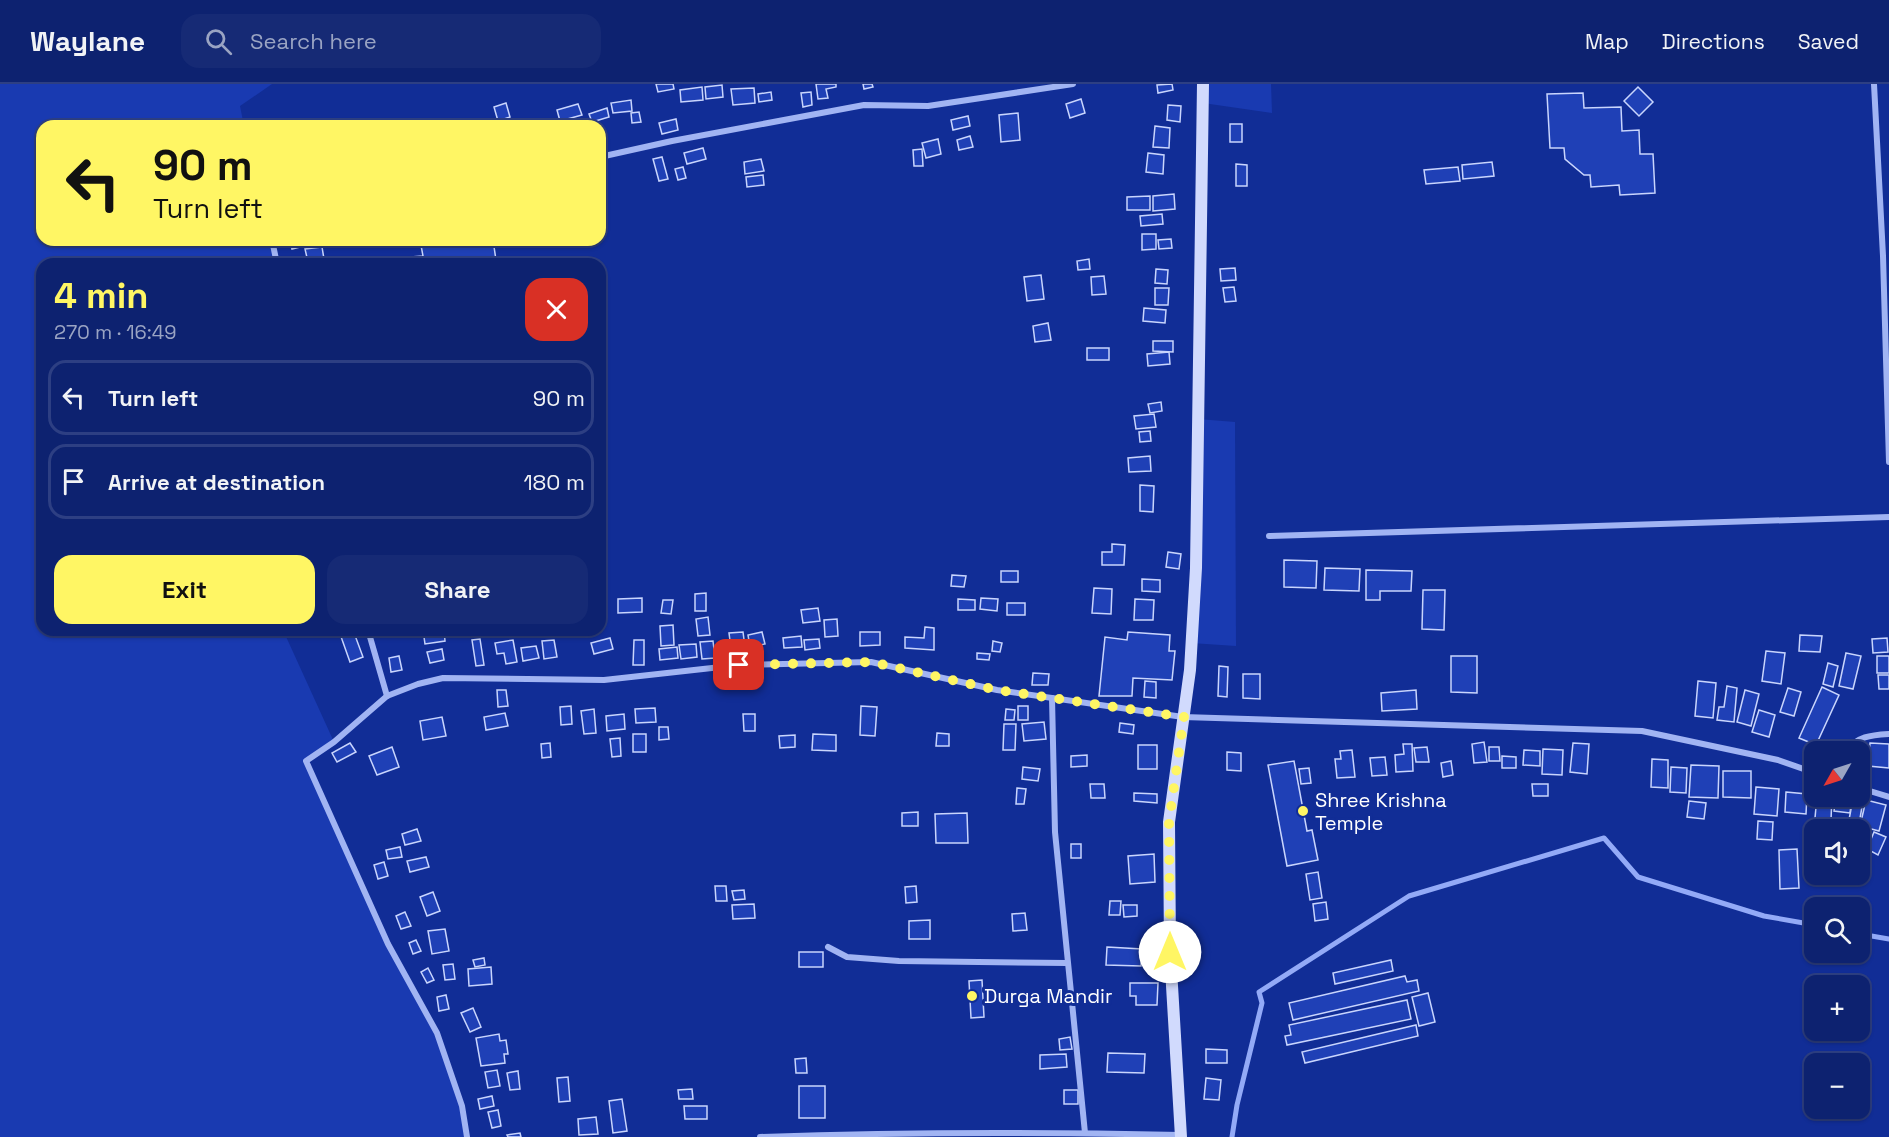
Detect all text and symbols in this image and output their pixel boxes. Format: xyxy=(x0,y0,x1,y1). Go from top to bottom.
search box xyxy=(181,14,601,68)
text: Waylane xyxy=(30,23,145,59)
icon: search xyxy=(202,25,235,58)
text: Search here xyxy=(250,27,377,55)
text: Map xyxy=(1585,28,1629,55)
text: Directions xyxy=(1662,28,1765,55)
text: Saved xyxy=(1798,28,1859,55)
text: 90 m xyxy=(153,139,253,192)
icon: left xyxy=(54,144,132,222)
text: Turn left xyxy=(153,191,263,226)
text: 4 min xyxy=(54,273,149,319)
button: close xyxy=(525,278,588,341)
text: 270 m · 16:49 xyxy=(54,319,177,345)
icon: left xyxy=(57,381,90,414)
text: Turn left xyxy=(108,384,198,412)
text: 90 m xyxy=(533,384,585,412)
icon: arrive xyxy=(57,465,90,498)
text: Arrive at destination xyxy=(108,468,325,496)
text: 180 m xyxy=(523,468,585,496)
button: Exit xyxy=(54,555,315,624)
button: Share xyxy=(327,555,588,624)
pin xyxy=(713,639,764,690)
icon: arrive xyxy=(722,648,755,681)
north arrow xyxy=(1804,741,1870,807)
map controls xyxy=(1804,741,1870,1119)
place label: Shree Krishna Temple xyxy=(1315,787,1447,836)
marker: Shree Krishna Temple xyxy=(1296,804,1310,818)
button: sound xyxy=(1804,819,1870,885)
button: search xyxy=(1804,897,1870,963)
position arrow xyxy=(1138,920,1202,984)
button: + xyxy=(1804,975,1870,1041)
place label: Durga Mandir xyxy=(984,983,1113,1009)
marker: Durga Mandir xyxy=(965,989,979,1003)
button: − xyxy=(1804,1053,1870,1119)

